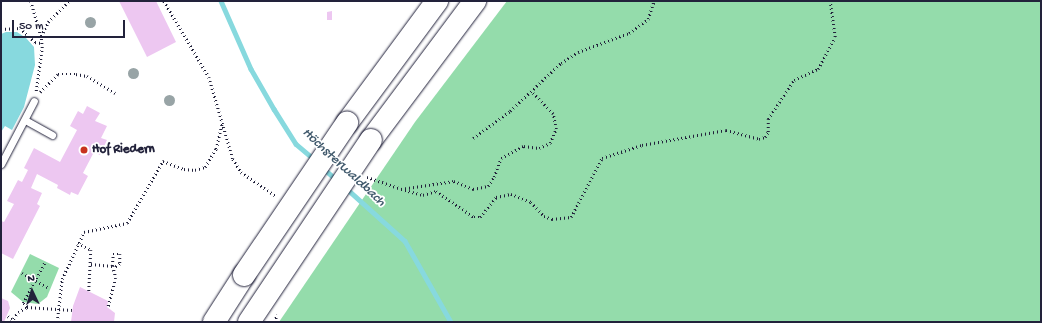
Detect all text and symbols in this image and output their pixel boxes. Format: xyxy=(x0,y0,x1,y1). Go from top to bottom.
scale bar xyxy=(14,12,127,38)
text: 50 m xyxy=(19,20,44,34)
water label: Höchsterwaldbach xyxy=(298,125,388,211)
place label: Hof Riedern xyxy=(92,142,155,158)
marker: Hof Riedern xyxy=(79,145,89,155)
north arrow xyxy=(12,271,52,311)
text: N xyxy=(27,273,35,285)

